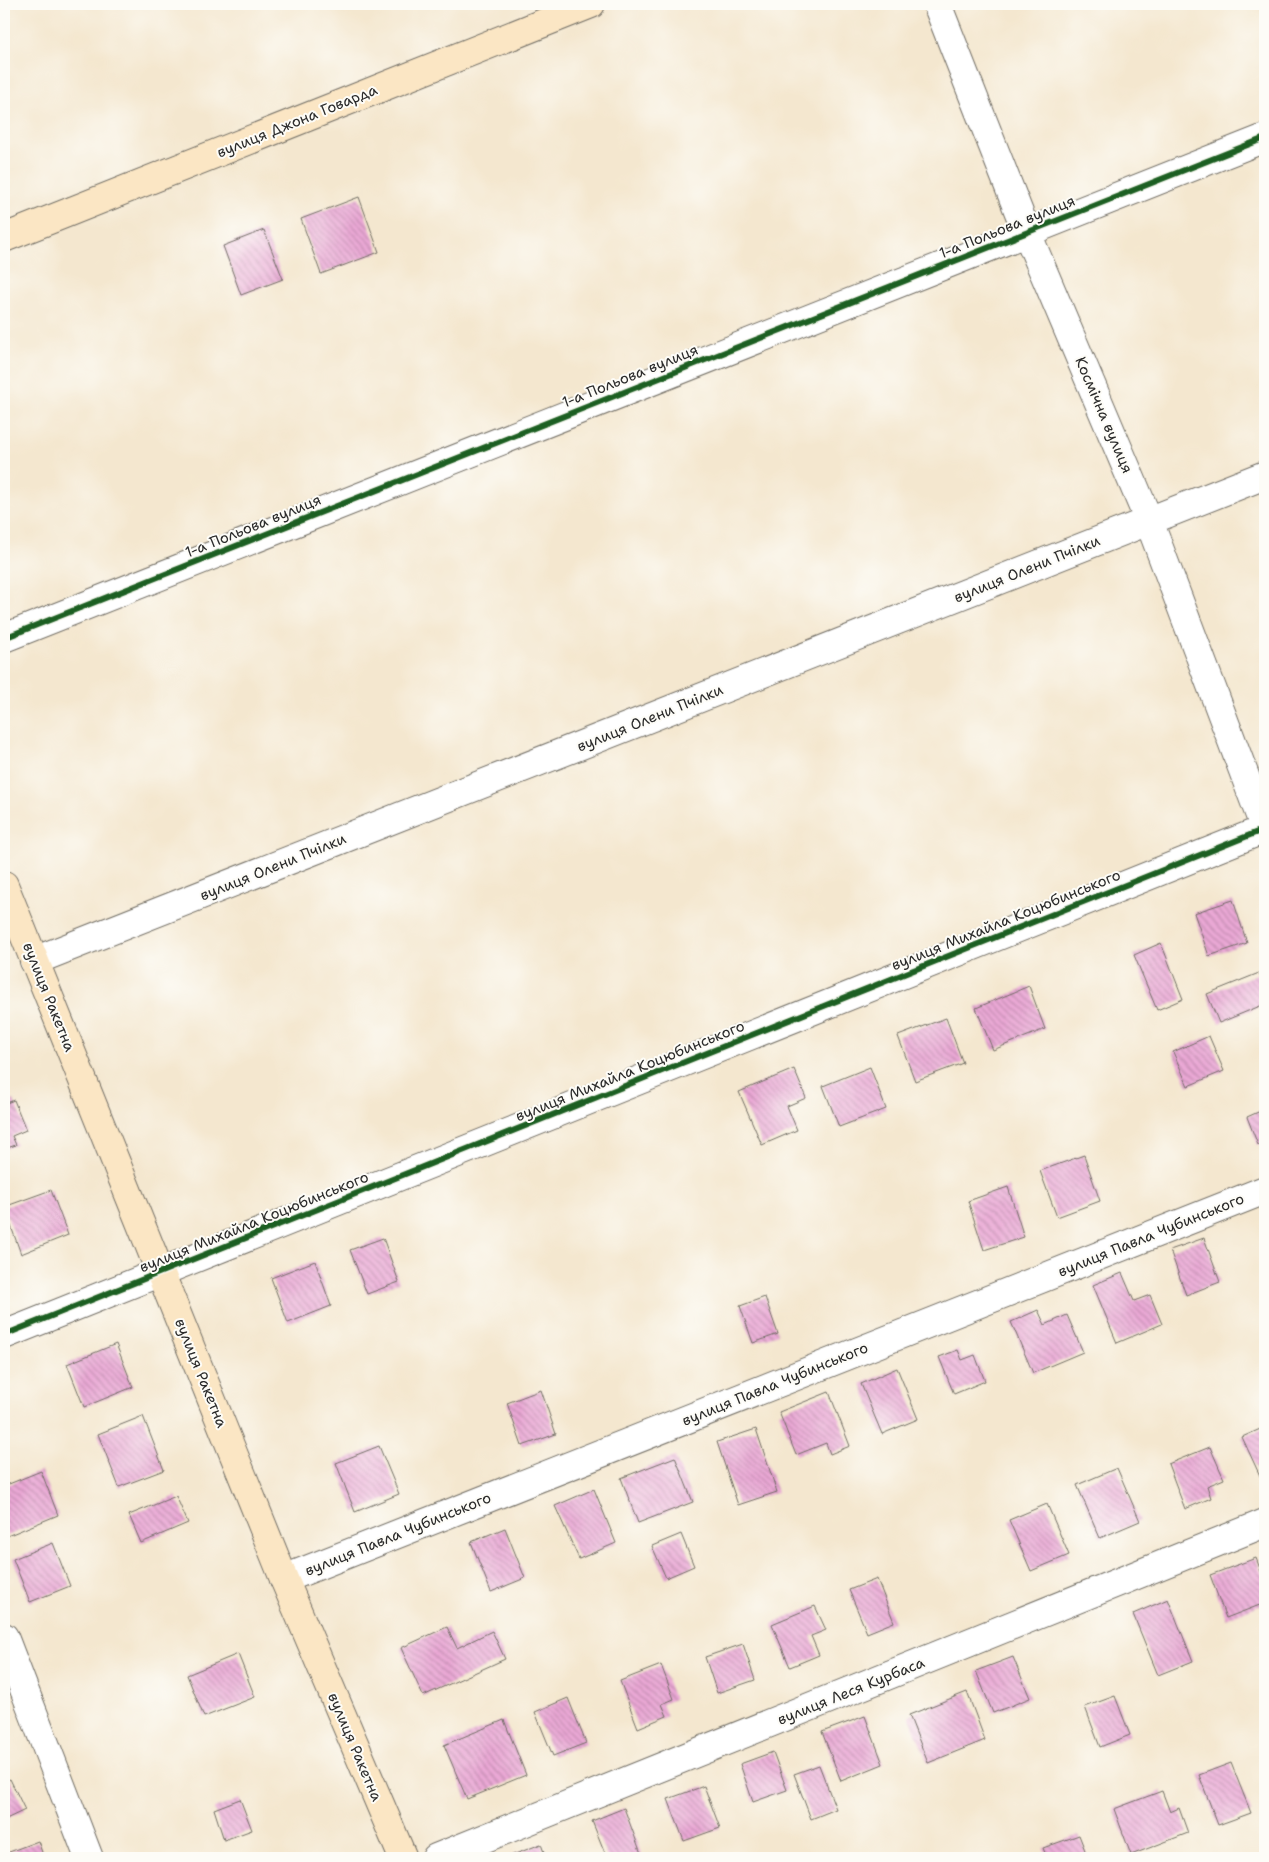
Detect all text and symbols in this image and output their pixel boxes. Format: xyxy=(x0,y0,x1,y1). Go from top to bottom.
street label: вулиця Джона Говарда xyxy=(214,79,381,162)
street label: 1-а Польова вулиця xyxy=(936,191,1078,263)
street label: 1-а Польова вулиця xyxy=(559,340,701,412)
street label: Космічна вулиця xyxy=(1070,354,1138,476)
street label: 1-а Польова вулиця xyxy=(182,490,324,562)
street label: вулиця Олени Пчілки xyxy=(951,530,1103,607)
street label: вулиця Олени Пчілки xyxy=(574,679,726,756)
street label: вулиця Олени Пчілки xyxy=(197,828,349,905)
street label: вулиця Михайла Коцюбинського xyxy=(888,865,1124,975)
street label: вулиця Ракетна xyxy=(18,939,80,1055)
street label: вулиця Михайла Коцюбинського xyxy=(512,1016,748,1126)
street label: вулиця Михайла Коцюбинського xyxy=(136,1167,372,1277)
street label: вулиця Павла Чубинського xyxy=(1055,1188,1247,1282)
street label: вулиця Ракетна xyxy=(170,1315,232,1431)
street label: вулиця Павла Чубинського xyxy=(679,1337,871,1431)
street label: вулиця Павла Чубинського xyxy=(302,1487,494,1581)
street label: вулиця Леся Курбаса xyxy=(774,1652,928,1730)
street label: вулиця Ракетна xyxy=(323,1690,387,1805)

